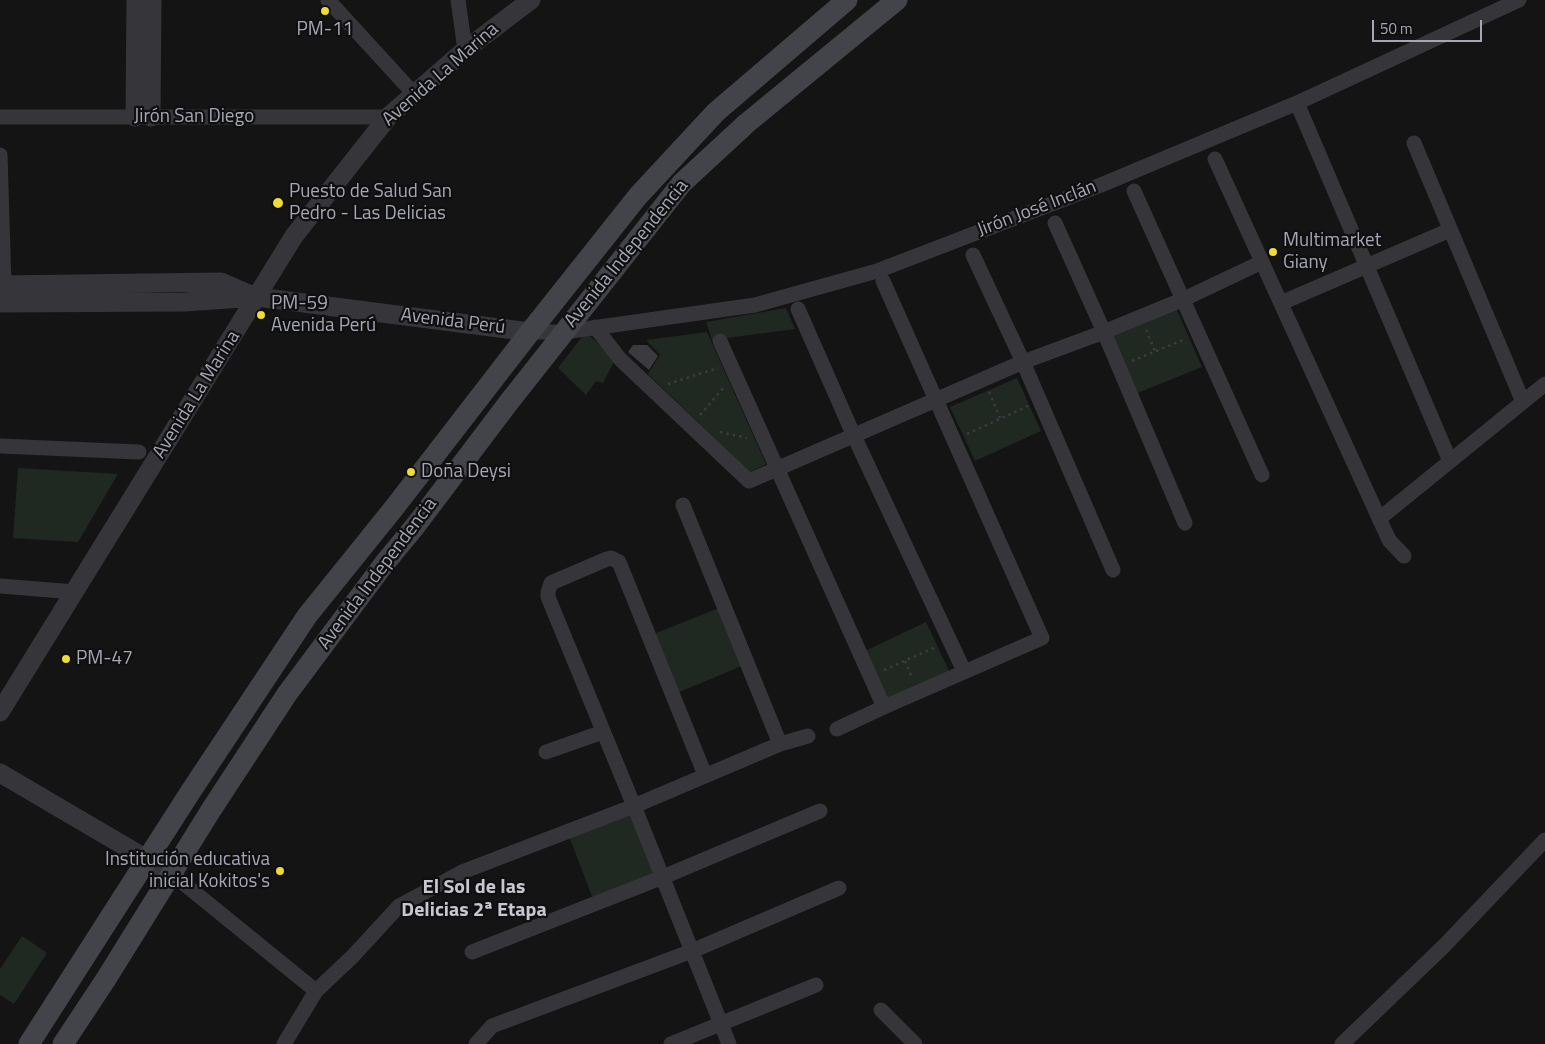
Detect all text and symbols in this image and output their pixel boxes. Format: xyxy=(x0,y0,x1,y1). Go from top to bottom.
marker: PM-11 xyxy=(319,5,331,17)
scale bar xyxy=(1375,10,1485,42)
text: 50 m xyxy=(1380,17,1413,40)
street label: Avenida La Marina xyxy=(378,18,504,132)
place label: PM-11 xyxy=(297,19,353,41)
street label: Jirón San Diego xyxy=(134,106,254,128)
street label: Avenida Independencia xyxy=(560,175,694,333)
street label: Jirón José Inclán xyxy=(974,176,1100,242)
place label: Puesto de Salud San Pedro - Las Delicias xyxy=(289,181,452,225)
marker: Puesto de Salud San Pedro - Las Delicias xyxy=(271,196,285,210)
place label: Multimarket Giany xyxy=(1283,230,1381,274)
marker: Multimarket Giany xyxy=(1267,246,1279,258)
place label: PM-59 Avenida Perú xyxy=(271,293,376,337)
street label: Avenida Perú xyxy=(399,304,507,340)
marker: PM-59 Avenida Perú xyxy=(255,309,267,321)
street label: Avenida La Marina xyxy=(149,327,245,463)
place label: Doña Deysi xyxy=(421,461,511,483)
marker: Doña Deysi xyxy=(405,466,417,478)
street label: Avenida Independencia xyxy=(314,494,442,654)
place label: PM-47 xyxy=(76,648,133,670)
marker: PM-47 xyxy=(60,653,72,665)
place label: Institución educativa inicial Kokitos's xyxy=(105,849,270,893)
marker: Institución educativa inicial Kokitos's xyxy=(274,865,286,877)
district label: El Sol de las Delicias 2ª Etapa xyxy=(401,876,547,923)

